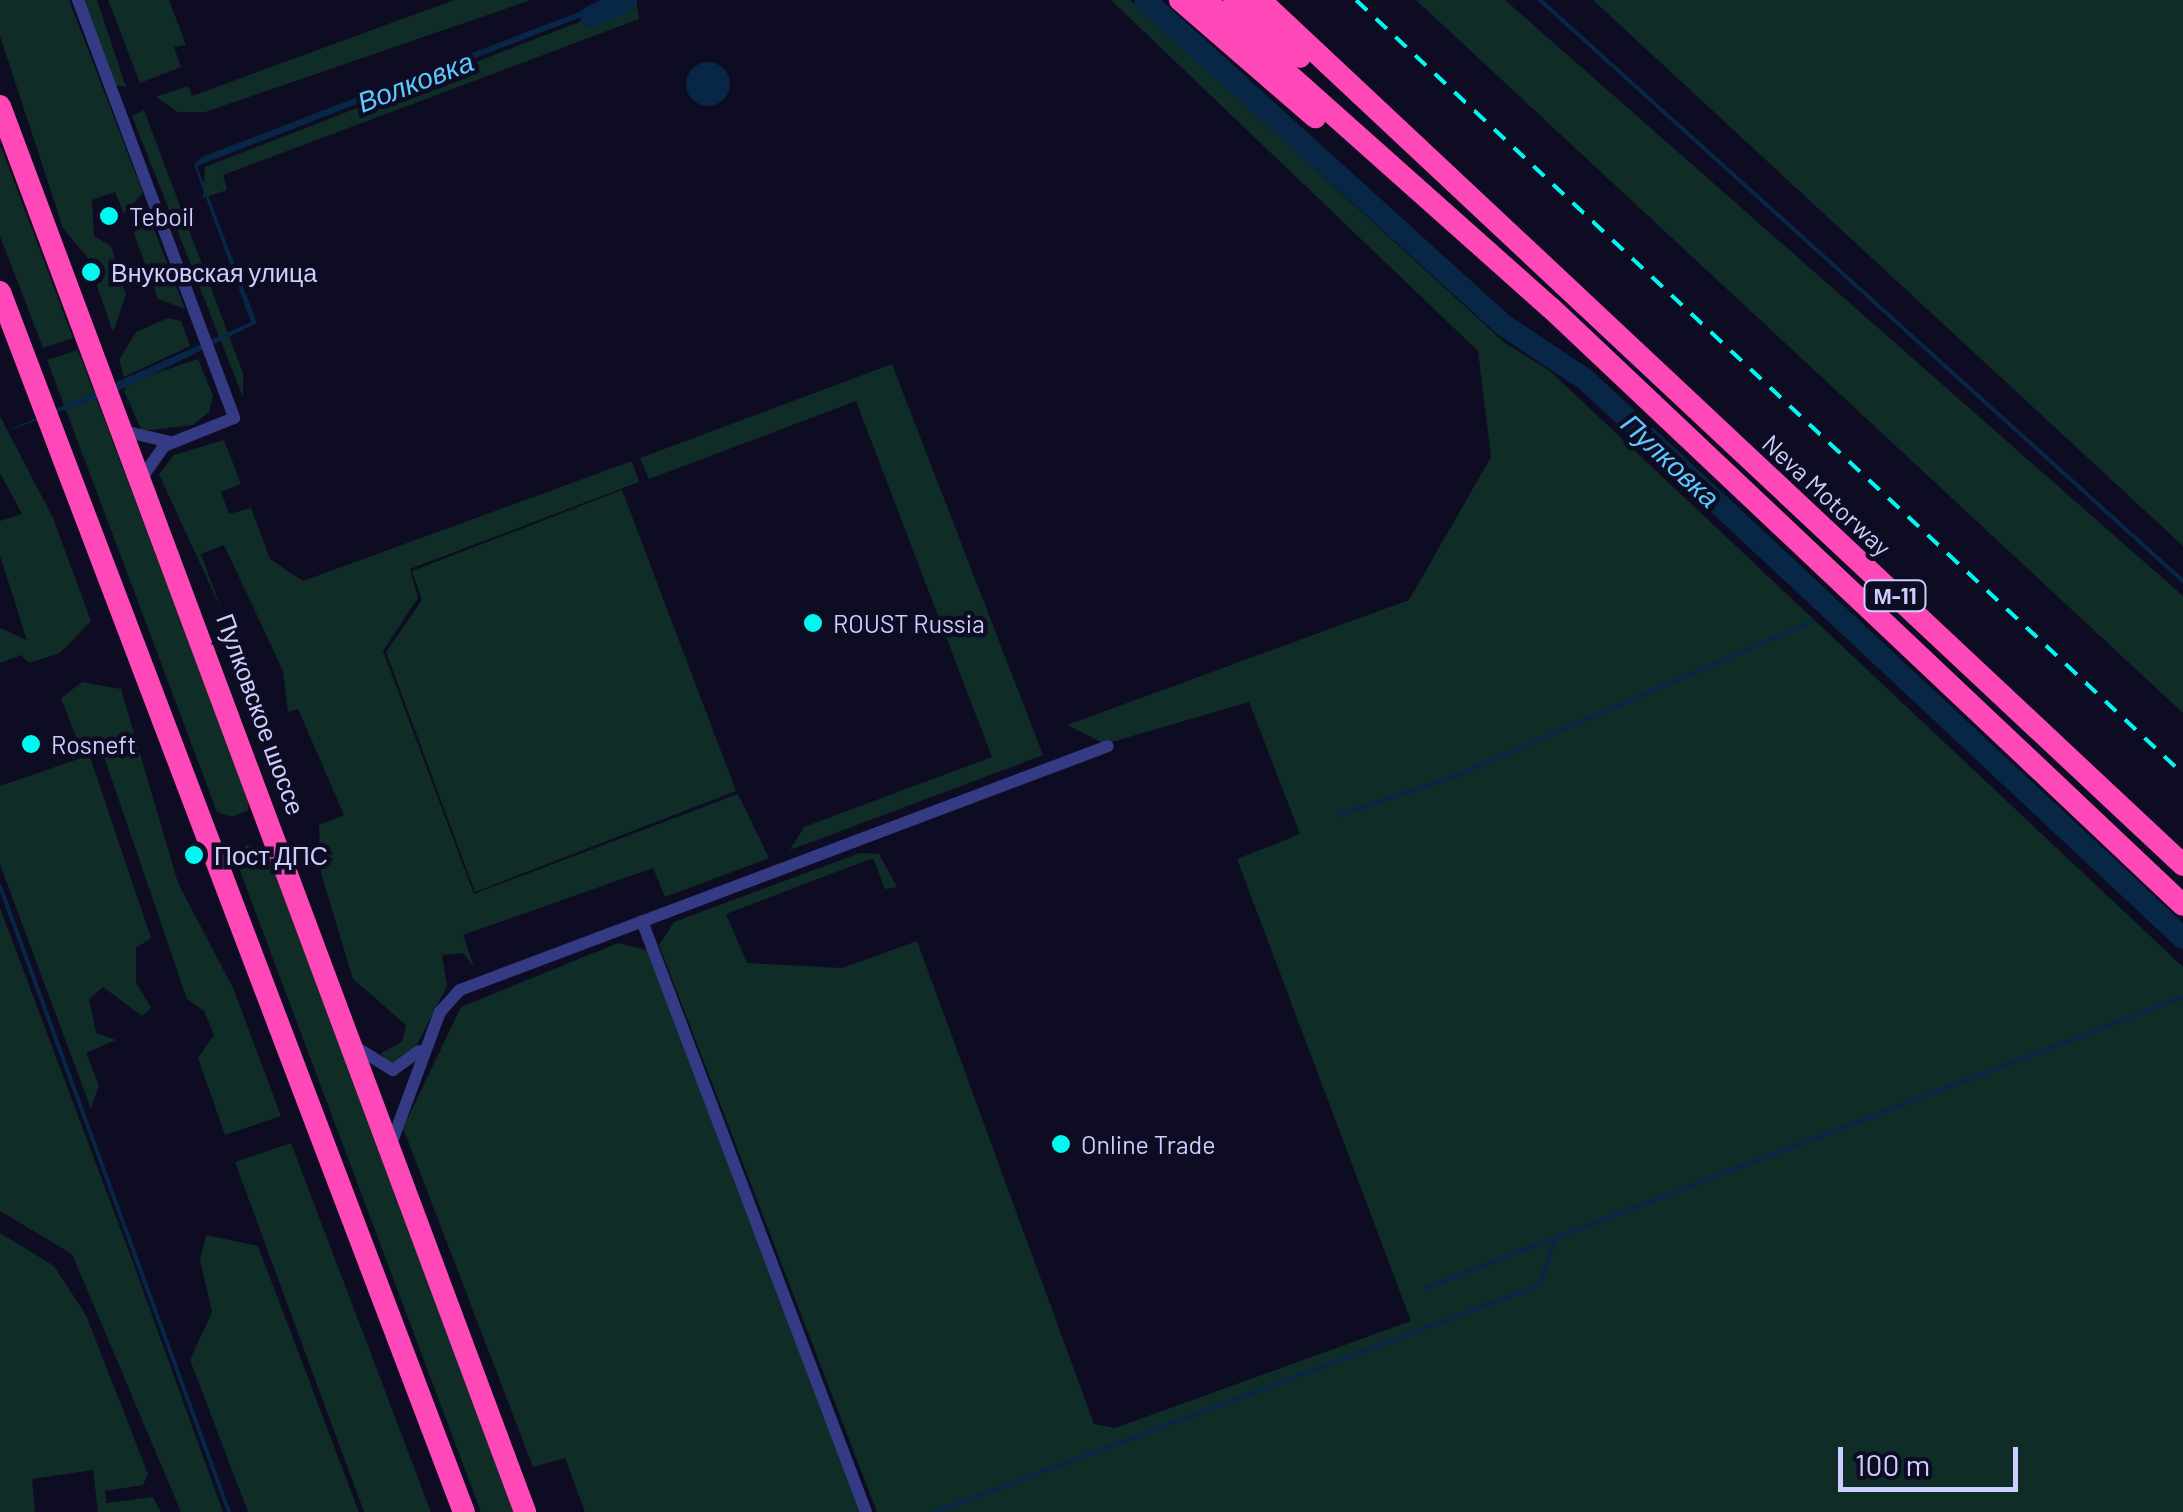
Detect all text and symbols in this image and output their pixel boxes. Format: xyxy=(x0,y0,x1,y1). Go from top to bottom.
water label: Волковка xyxy=(352,44,478,118)
place label: Teboil xyxy=(129,201,194,231)
marker: Teboil xyxy=(98,205,120,227)
place label: Внуковская улица xyxy=(111,257,317,287)
marker: Внуковская улица xyxy=(80,261,102,283)
water label: Пулковка xyxy=(1615,406,1727,514)
street label: Neva Motorway xyxy=(1757,428,1897,562)
road number: М-11 xyxy=(1862,579,1928,613)
place label: ROUST Russia xyxy=(833,608,985,638)
street label: Пулковское шоссе xyxy=(211,609,311,819)
marker: ROUST Russia xyxy=(802,612,824,634)
place label: Rosneft xyxy=(51,729,136,759)
marker: Rosneft xyxy=(20,733,42,755)
place label: Пост ДПС xyxy=(214,840,328,870)
marker: Пост ДПС xyxy=(183,844,205,866)
place label: Online Trade xyxy=(1081,1129,1215,1159)
marker: Online Trade xyxy=(1050,1133,1072,1155)
scale bar xyxy=(1843,1427,2023,1489)
text: 100 m xyxy=(1855,1446,1930,1482)

